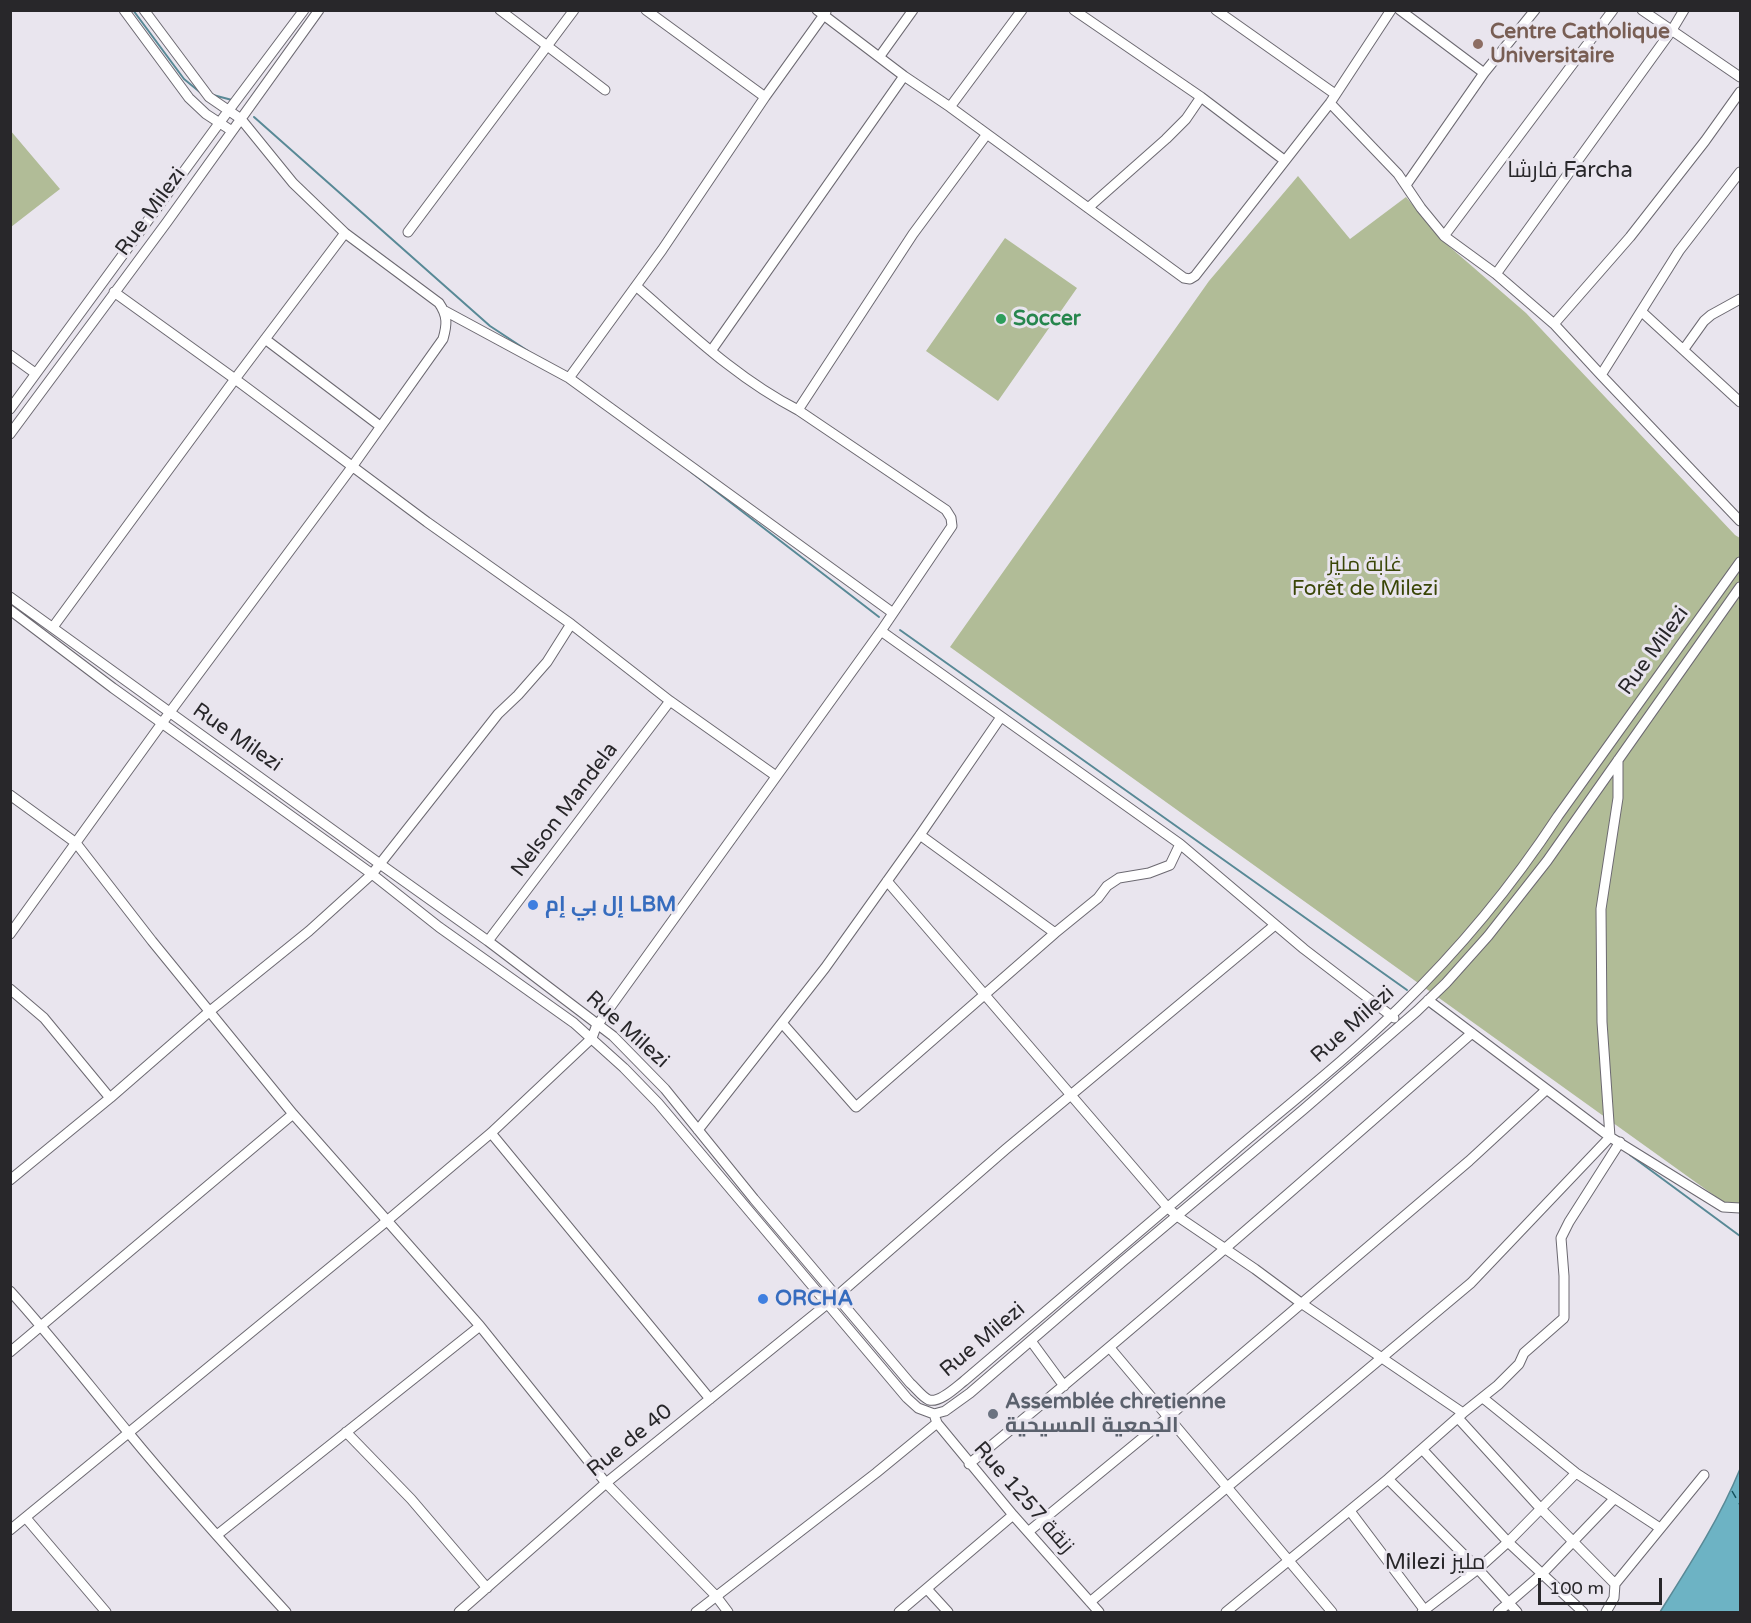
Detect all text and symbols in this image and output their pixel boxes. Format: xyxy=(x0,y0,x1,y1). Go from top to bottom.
place label: Centre Catholique Universitaire xyxy=(1490,19,1670,69)
marker: Centre Catholique Universitaire xyxy=(1471,37,1485,51)
district label: فارشا Farcha xyxy=(1507,158,1633,184)
street label: Rue Milezi xyxy=(110,163,192,261)
place label: Soccer xyxy=(1013,306,1081,332)
marker: Soccer xyxy=(994,312,1008,326)
park label: غابة مليز Forêt de Milezi xyxy=(1292,552,1438,602)
street label: Rue Milezi xyxy=(1613,602,1695,700)
street label: Rue Milezi xyxy=(188,698,286,778)
street label: Nelson Mandela xyxy=(506,738,624,882)
place label: إل بي إم LBM xyxy=(545,892,676,918)
marker: إل بي إم LBM xyxy=(526,898,540,912)
street label: Rue Milezi xyxy=(1306,981,1400,1069)
street label: Rue Milezi xyxy=(580,986,674,1074)
place label: ORCHA xyxy=(775,1286,853,1312)
marker: ORCHA xyxy=(756,1292,770,1306)
street label: Rue Milezi xyxy=(935,1297,1031,1383)
place label: Assemblée chretienne الجمعية المسيحية xyxy=(1005,1389,1226,1439)
street label: Rue de 40 xyxy=(582,1399,678,1483)
marker: Assemblée chretienne الجمعية المسيحية xyxy=(986,1407,1000,1421)
street label: Rue 1257 زنقة xyxy=(968,1437,1078,1559)
district label: Milezi مليز xyxy=(1385,1550,1485,1576)
scale bar xyxy=(1541,1566,1666,1604)
text: 100 m xyxy=(1549,1577,1604,1599)

